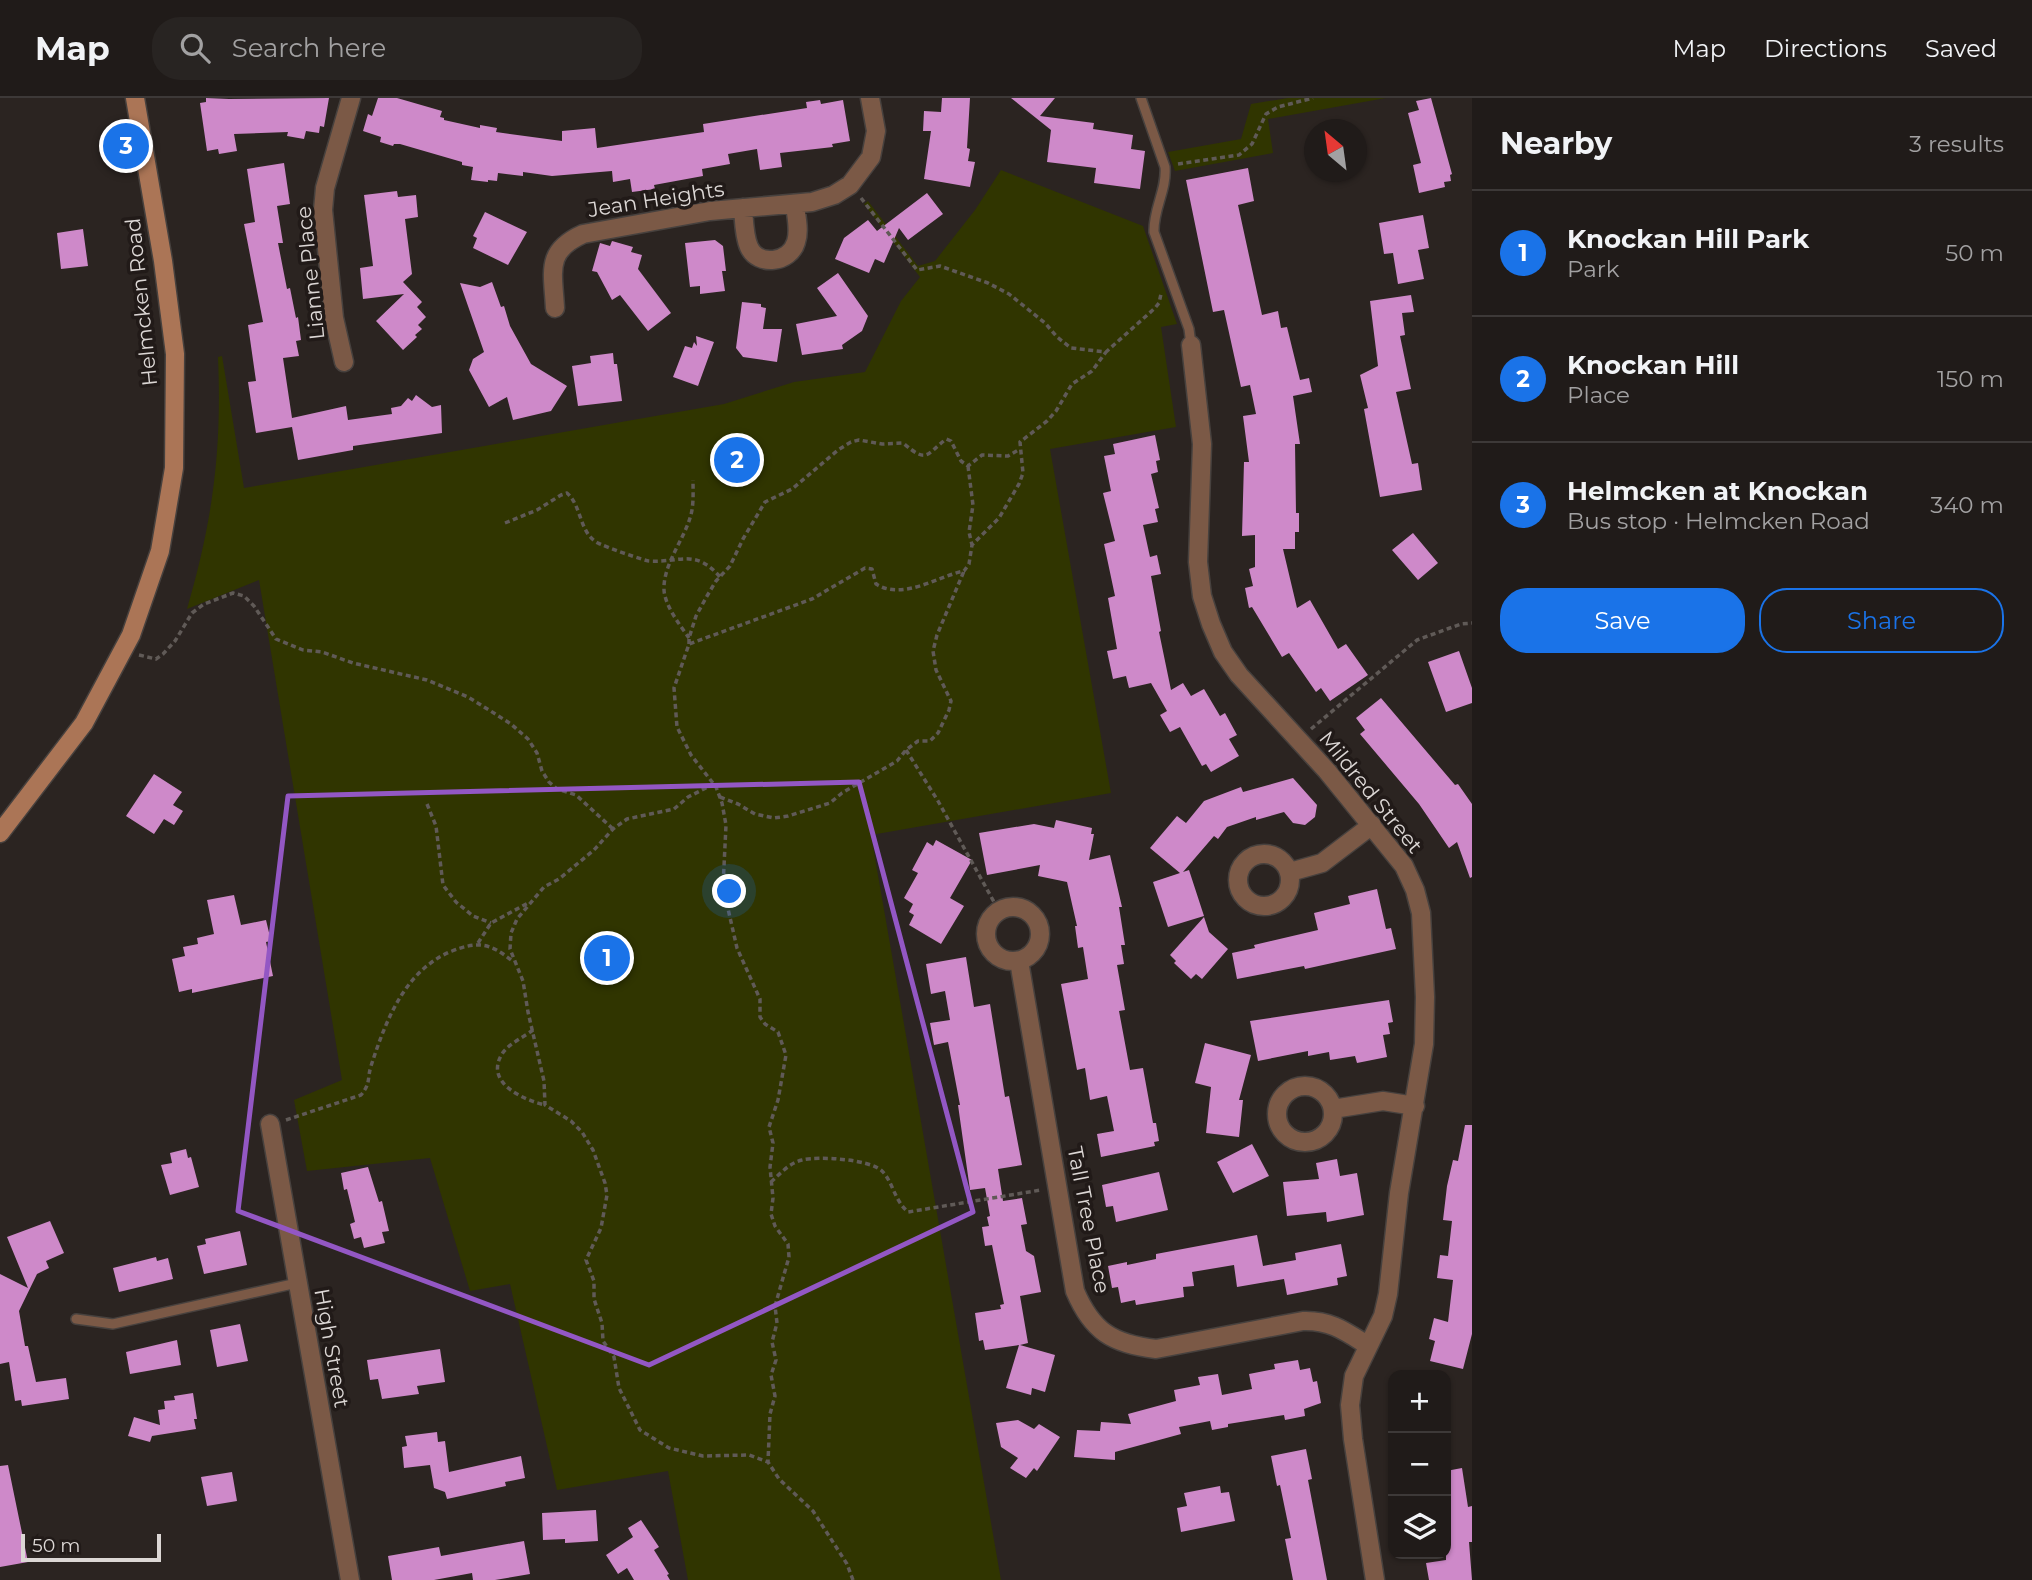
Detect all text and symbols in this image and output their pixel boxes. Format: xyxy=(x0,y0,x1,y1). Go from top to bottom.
search box xyxy=(152,17,642,80)
text: Map xyxy=(35,28,110,68)
icon: search xyxy=(176,29,214,67)
text: Search here xyxy=(232,32,386,64)
text: Map xyxy=(1673,34,1726,63)
text: Directions xyxy=(1764,34,1887,63)
text: Saved xyxy=(1925,34,1997,63)
north arrow xyxy=(1304,119,1367,182)
pin: 3 xyxy=(103,120,149,172)
text: Nearby xyxy=(1500,125,1612,162)
text: 3 results xyxy=(1909,130,2004,158)
street label: Jean Heights xyxy=(585,176,726,222)
street label: Lianne Place xyxy=(291,205,329,341)
street label: Helmcken Road xyxy=(120,217,162,387)
text: Knockan Hill Park xyxy=(1567,223,1809,255)
text: 1 xyxy=(1518,239,1528,267)
text: 50 m xyxy=(1945,239,2004,267)
text: Park xyxy=(1567,255,1620,283)
text: Knockan Hill xyxy=(1567,349,1739,381)
text: 2 xyxy=(1516,365,1530,393)
text: 150 m xyxy=(1937,365,2004,393)
text: Place xyxy=(1567,381,1630,409)
pin: 2 xyxy=(714,434,760,486)
text: Helmcken at Knockan xyxy=(1567,475,1868,507)
text: 3 xyxy=(1516,491,1530,519)
text: 340 m xyxy=(1930,491,2004,519)
text: Bus stop · Helmcken Road xyxy=(1567,507,1870,535)
button: Save xyxy=(1500,588,1745,653)
button: Share xyxy=(1759,588,2004,653)
street label: Mildred Street xyxy=(1314,726,1428,858)
your location xyxy=(712,874,746,908)
pin: 1 xyxy=(584,932,630,984)
street label: Tall Tree Place xyxy=(1063,1145,1115,1295)
street label: High Street xyxy=(309,1287,355,1409)
map controls xyxy=(1388,1370,1451,1559)
button: + xyxy=(1388,1370,1451,1433)
button: − xyxy=(1388,1433,1451,1496)
button: layers xyxy=(1388,1496,1451,1559)
scale bar xyxy=(21,1531,161,1563)
text: 50 m xyxy=(32,1534,80,1557)

